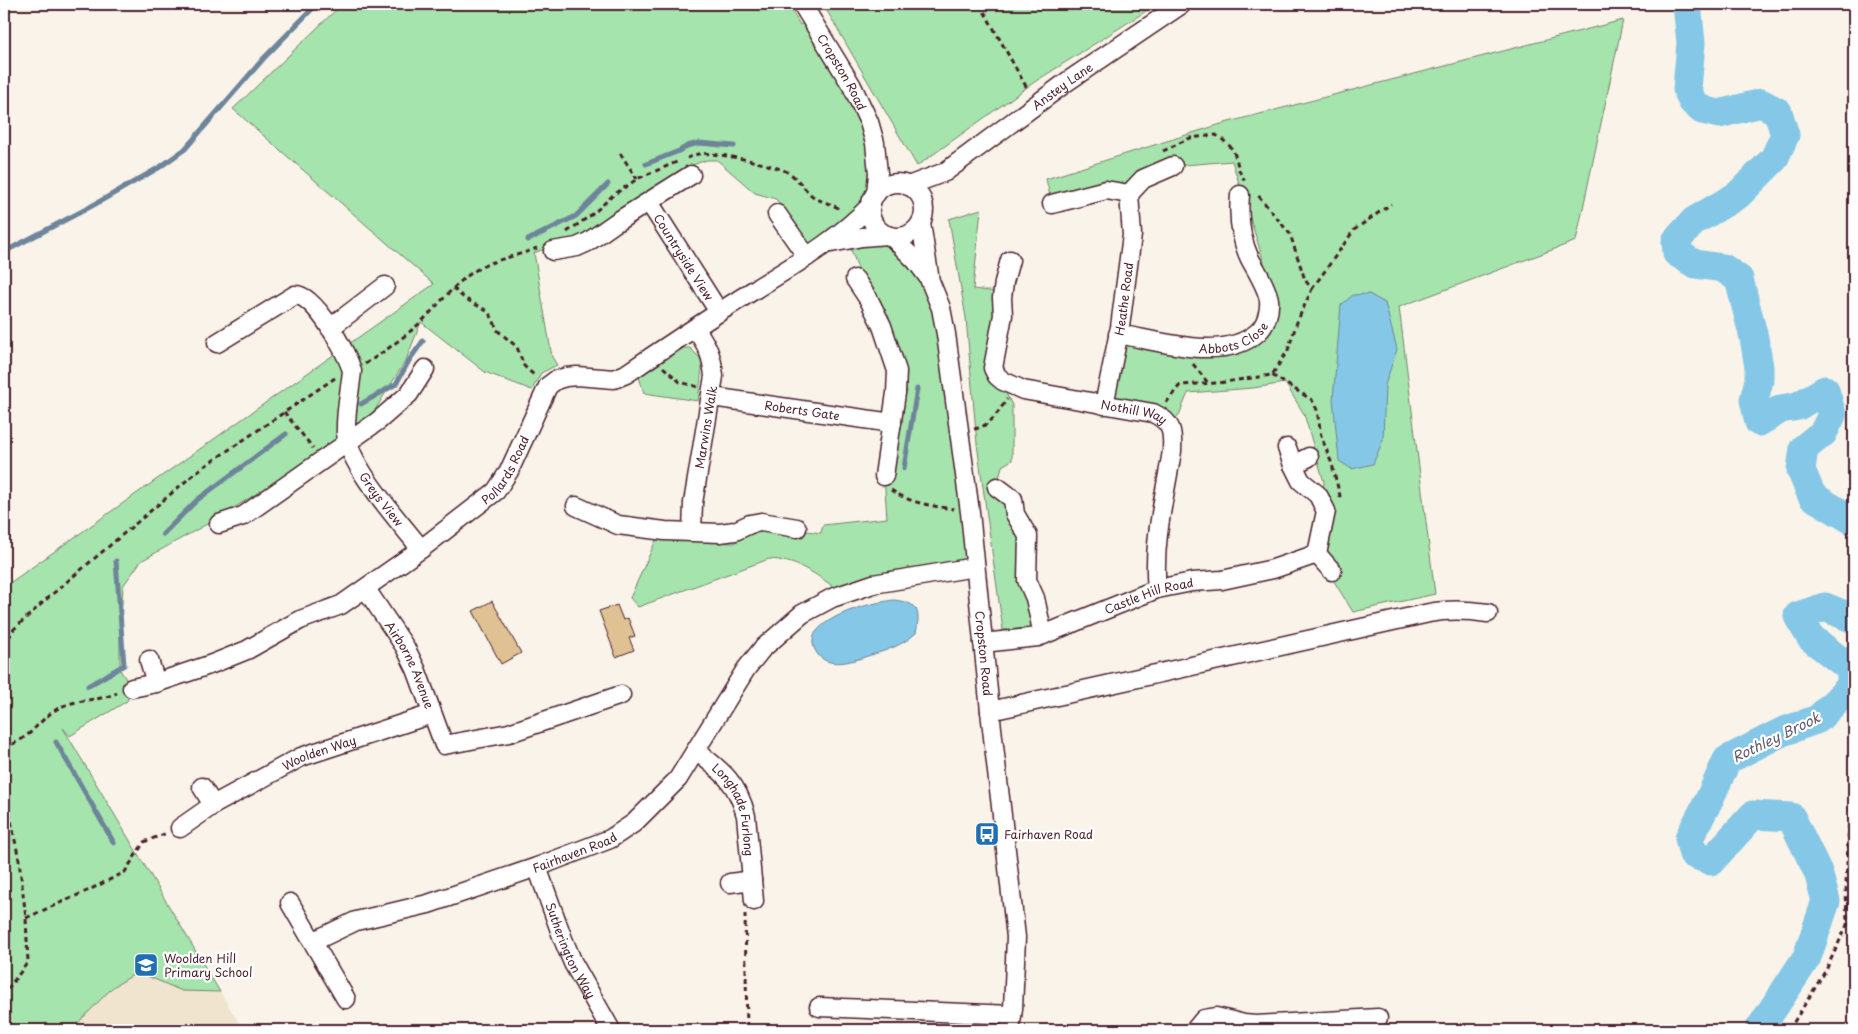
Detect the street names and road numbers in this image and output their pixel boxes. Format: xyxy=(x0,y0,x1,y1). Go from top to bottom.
street label: Cropston Road xyxy=(813,30,871,113)
street label: Anstey Lane xyxy=(1028,58,1097,114)
street label: Countryside View xyxy=(650,210,719,304)
street label: Heathe Road xyxy=(1110,261,1137,337)
street label: Abbots Close xyxy=(1198,318,1272,357)
street label: Marwins Walk xyxy=(690,384,721,470)
street label: Nothill Way xyxy=(1100,395,1172,428)
street label: Roberts Gate xyxy=(763,396,841,424)
street label: Pollards Road xyxy=(477,433,533,508)
street label: Greys View xyxy=(355,468,408,530)
street label: Castle Hill Road xyxy=(1102,573,1195,618)
street label: Cropston Road xyxy=(971,610,997,697)
street label: Airborne Avenue xyxy=(381,617,439,711)
street label: Woolden Way xyxy=(279,730,359,775)
street label: Longhade Furlong xyxy=(708,759,759,857)
street label: Fairhaven Road xyxy=(530,828,621,877)
street label: Sutherington Way xyxy=(541,900,600,1002)

